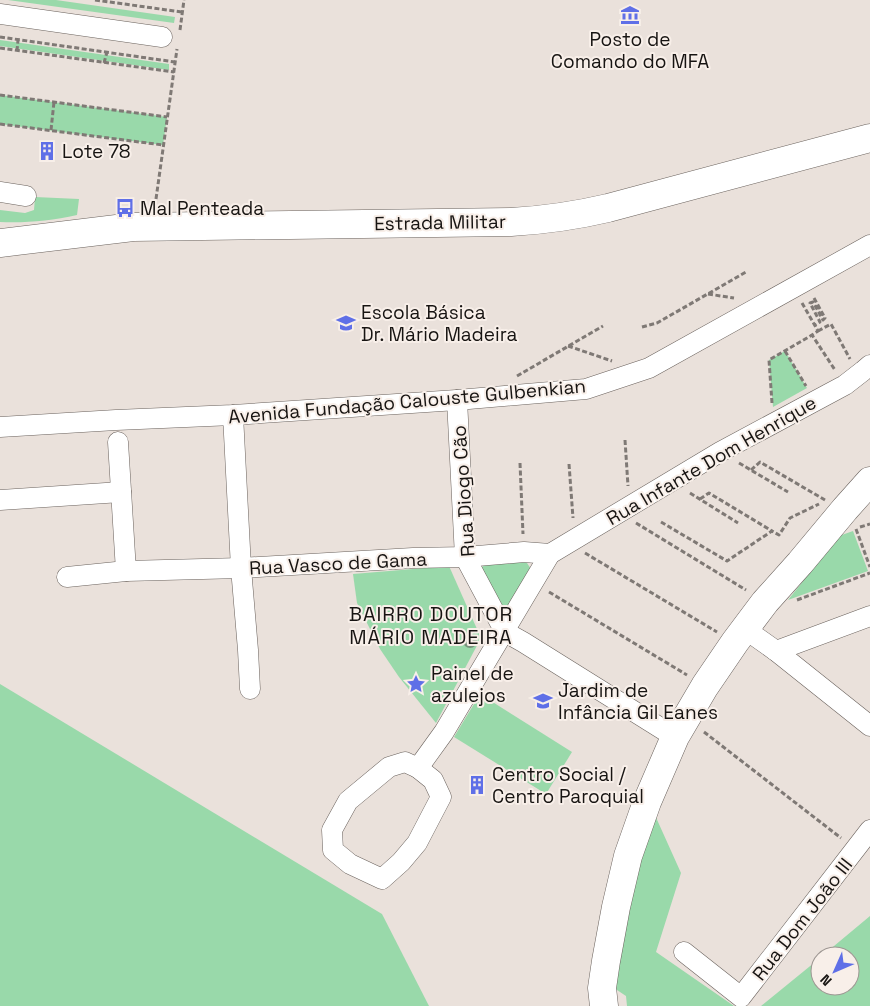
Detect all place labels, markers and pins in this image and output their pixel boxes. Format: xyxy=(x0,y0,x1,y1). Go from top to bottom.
museum icon: Posto de Comando do MFA xyxy=(619,4,641,26)
place label: Posto de Comando do MFA xyxy=(551,27,709,74)
place label: Lote 78 xyxy=(62,139,131,164)
building icon: Lote 78 xyxy=(36,140,58,162)
place label: Mal Penteada xyxy=(140,196,264,221)
bus stop icon: Mal Penteada xyxy=(114,197,136,219)
place label: Escola Básica Dr. Mário Madeira xyxy=(361,300,518,347)
school or university icon: Escola Básica Dr. Mário Madeira xyxy=(335,312,357,334)
place label: Painel de azulejos xyxy=(431,661,514,708)
place icon: Painel de azulejos xyxy=(405,673,427,695)
place label: Jardim de Infância Gil Eanes xyxy=(558,678,718,725)
school or university icon: Jardim de Infância Gil Eanes xyxy=(532,690,554,712)
place label: Centro Social / Centro Paroquial xyxy=(492,762,644,809)
building icon: Centro Social / Centro Paroquial xyxy=(466,774,488,796)

